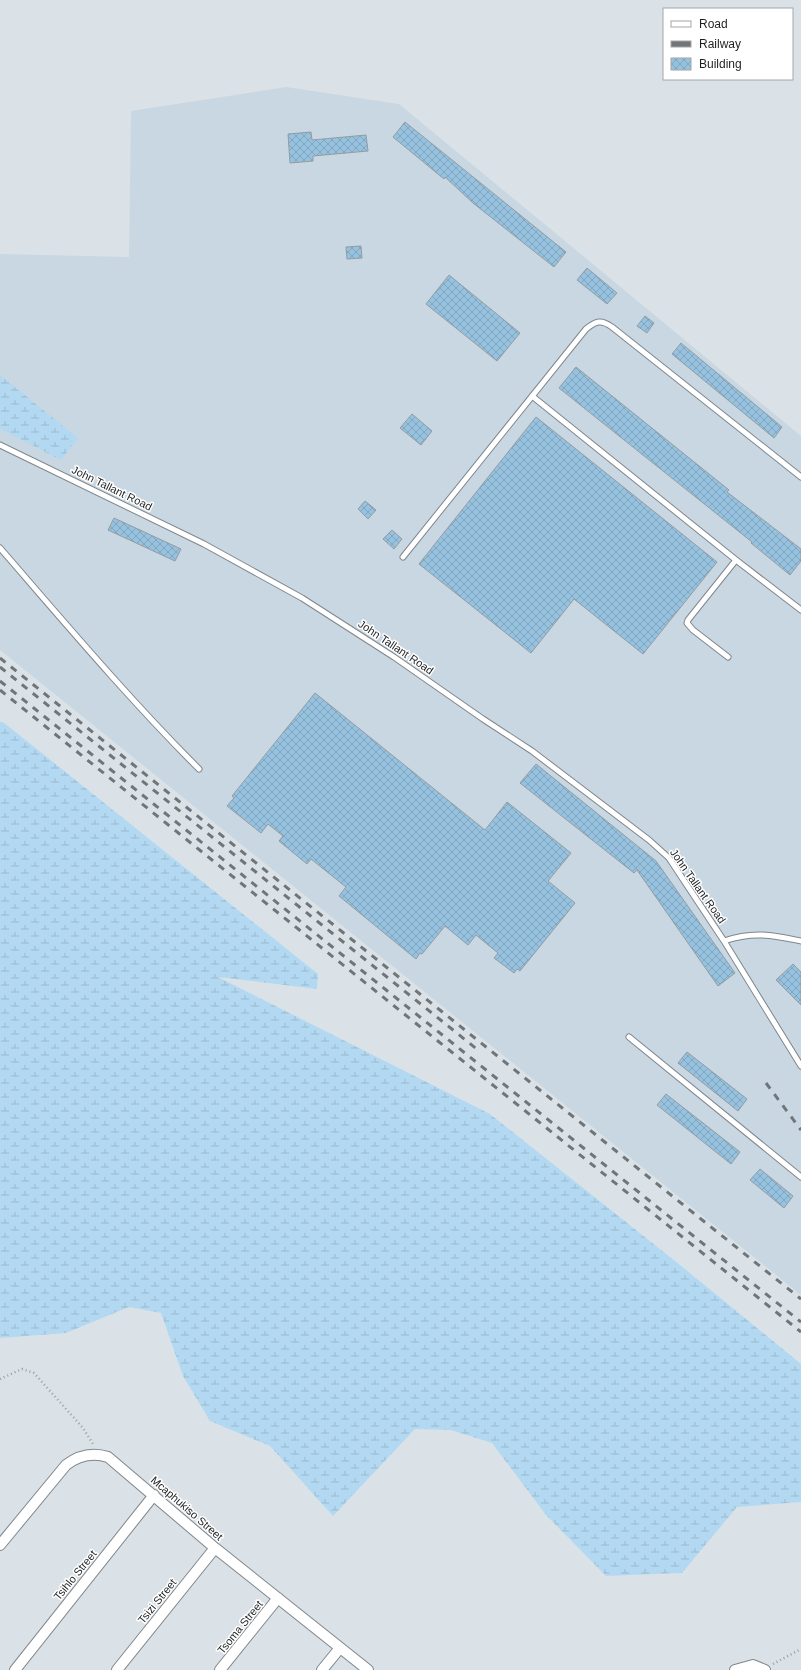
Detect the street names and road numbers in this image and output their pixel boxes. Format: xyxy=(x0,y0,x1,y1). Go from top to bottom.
street label: John Tallant Road xyxy=(70,463,154,513)
street label: John Tallant Road xyxy=(356,617,436,677)
street label: John Tallant Road xyxy=(668,847,728,925)
street label: Mcaphukiso Street xyxy=(149,1474,225,1542)
street label: Tsihlo Street xyxy=(51,1548,99,1602)
street label: Tsizi Street xyxy=(135,1576,179,1626)
street label: Tsoma Street xyxy=(215,1598,265,1656)

